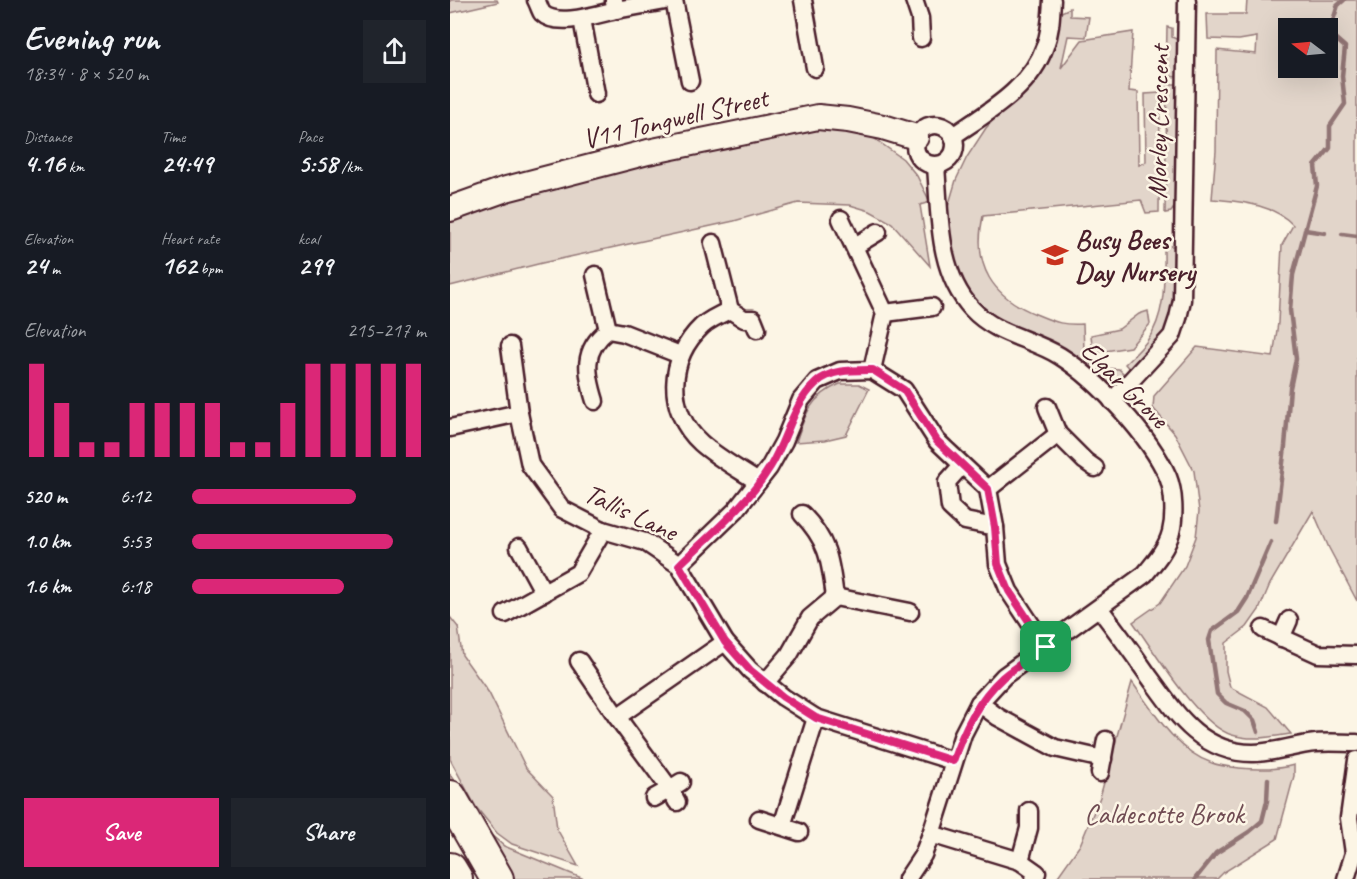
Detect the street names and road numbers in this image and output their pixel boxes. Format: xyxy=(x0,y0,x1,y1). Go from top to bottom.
street label: Morley Crescent xyxy=(1139,42,1177,199)
street label: V11 Tongwell Street xyxy=(579,79,774,156)
street label: Elgar Grove xyxy=(1074,333,1178,437)
street label: Tallis Lane xyxy=(579,475,685,550)

